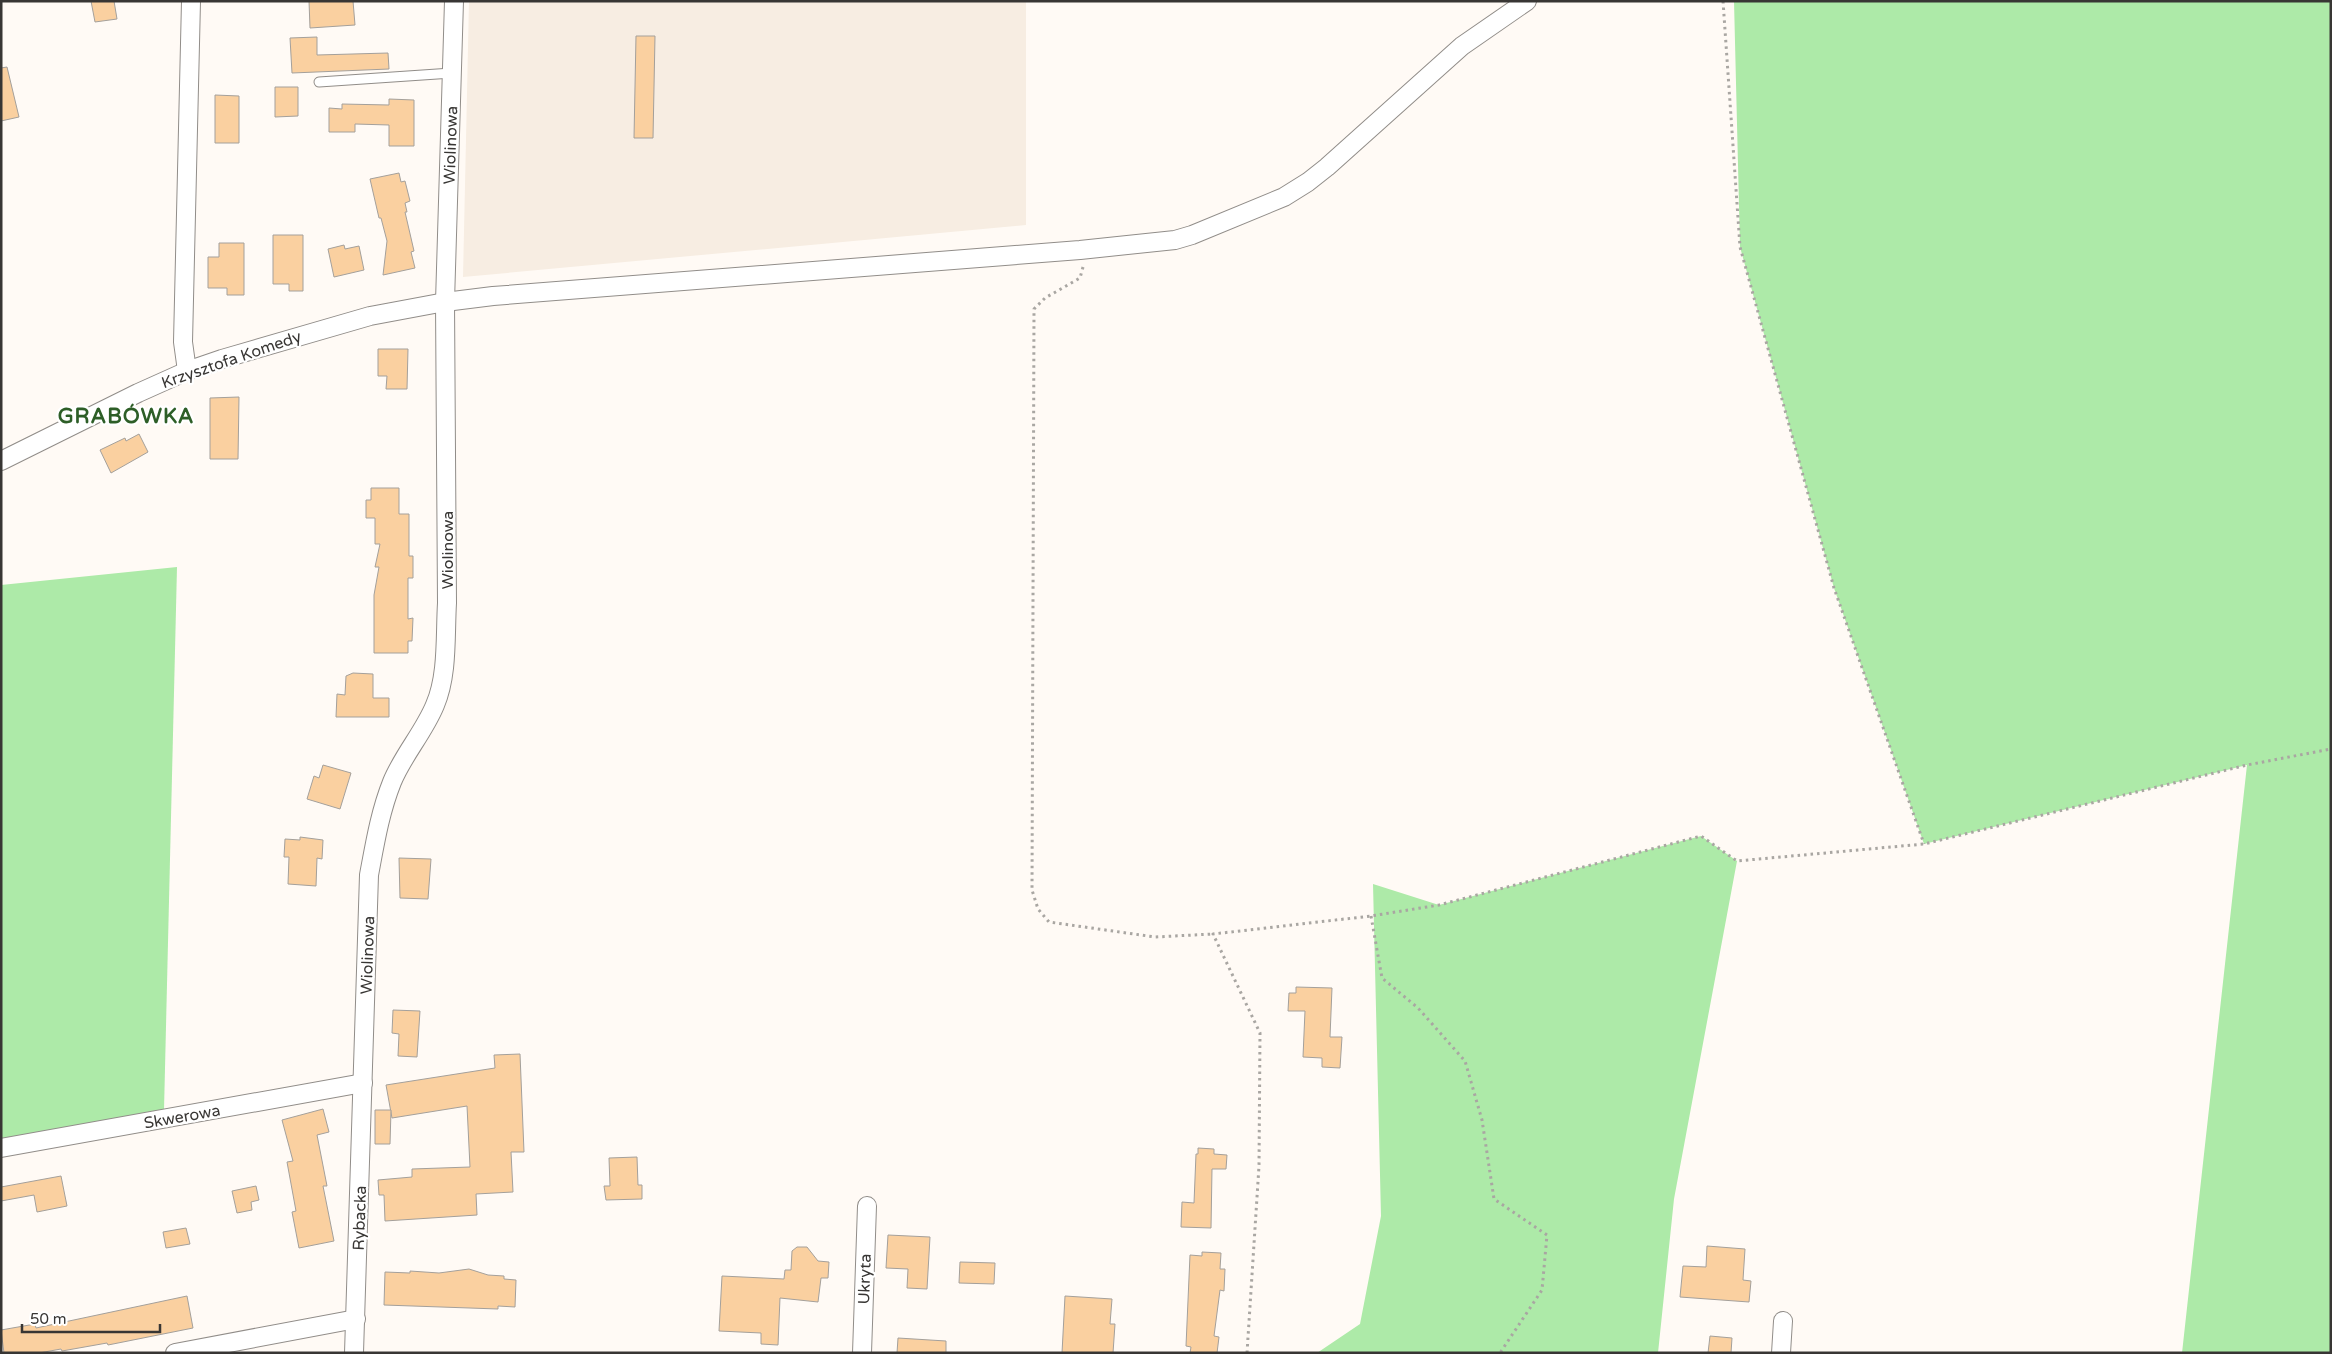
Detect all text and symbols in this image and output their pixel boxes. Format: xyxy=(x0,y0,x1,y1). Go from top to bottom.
street label: Wiolinowa xyxy=(440,105,462,185)
street label: Krzysztofa Komedy xyxy=(159,326,304,393)
district label: GRABÓWKA xyxy=(58,403,194,429)
street label: Wiolinowa xyxy=(438,511,458,589)
street label: Wiolinowa xyxy=(357,915,379,995)
street label: Skwerowa xyxy=(142,1100,222,1134)
street label: Rybacka xyxy=(349,1185,371,1251)
street label: Ukryta xyxy=(854,1253,876,1305)
scale bar xyxy=(22,1302,160,1334)
text: 50 m xyxy=(30,1310,67,1328)

